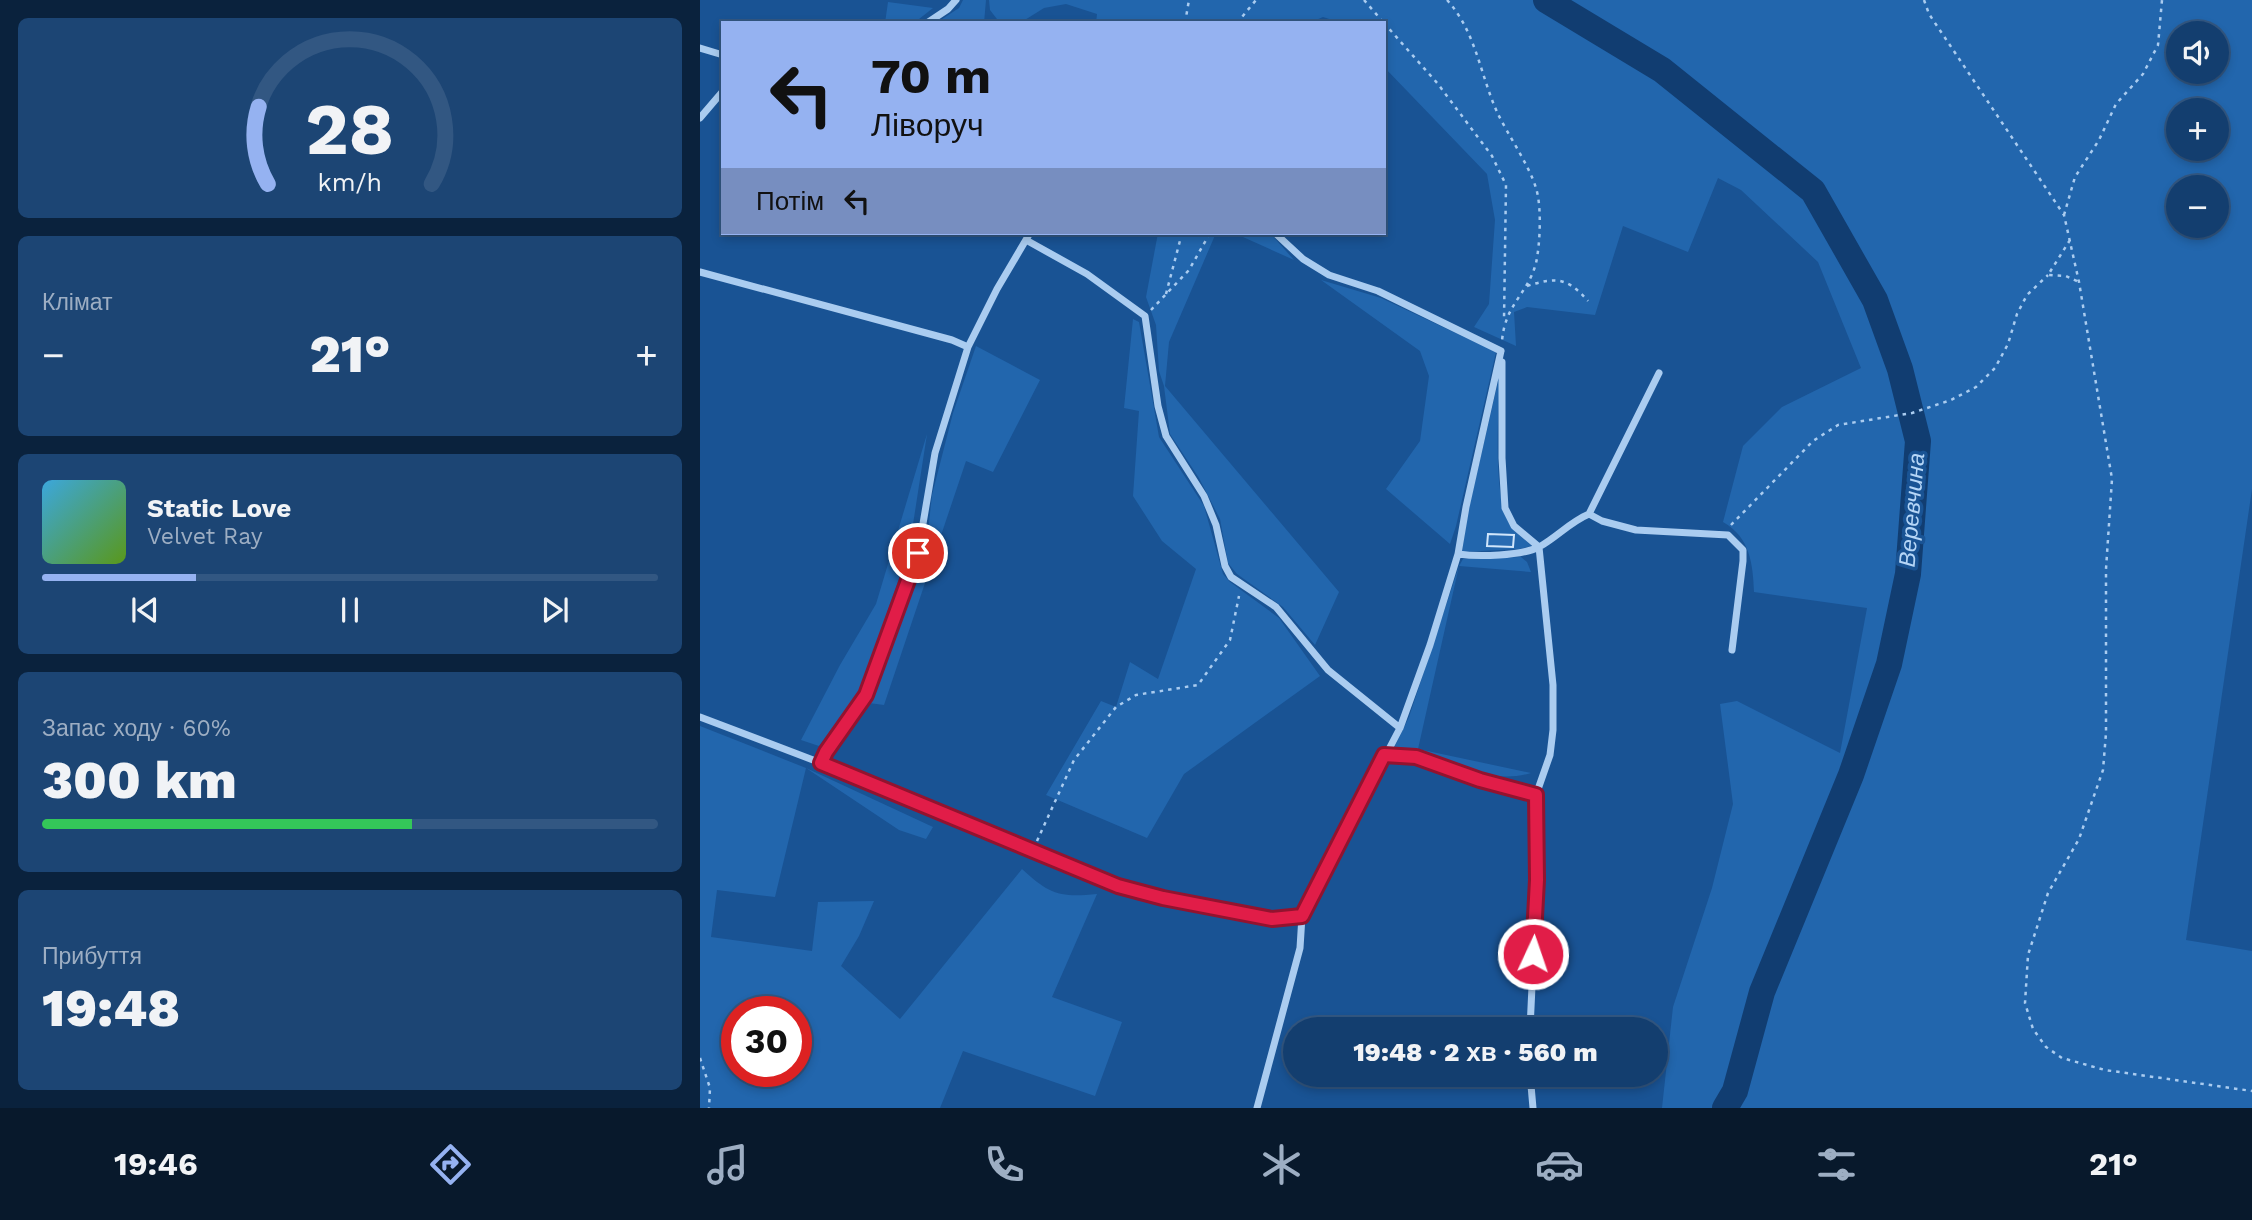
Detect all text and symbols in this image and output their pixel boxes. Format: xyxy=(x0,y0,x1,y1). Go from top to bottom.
map controls xyxy=(2166,21,2229,238)
button: sound xyxy=(2166,21,2229,84)
text: 70 m xyxy=(871,47,991,105)
icon: left xyxy=(756,49,847,140)
text: 28 xyxy=(305,86,395,172)
button: + xyxy=(2166,98,2229,161)
text: Ліворуч xyxy=(871,106,984,144)
text: km/h xyxy=(318,168,382,197)
button: − xyxy=(2166,175,2229,238)
icon: left xyxy=(838,182,876,220)
text: Потім xyxy=(756,186,824,216)
text: Клімат xyxy=(42,289,113,316)
text: 21° xyxy=(310,324,390,385)
text: − xyxy=(42,333,65,377)
text: + xyxy=(635,333,658,377)
water label: Веревчина xyxy=(1894,452,1930,568)
text: Static Love xyxy=(147,493,291,523)
text: Velvet Ray xyxy=(147,523,263,550)
pin xyxy=(888,523,948,583)
icon: arrive xyxy=(899,534,937,572)
icon: previous xyxy=(126,591,164,629)
icon: pause xyxy=(331,591,369,629)
icon: next xyxy=(536,591,574,629)
text: Запас ходу · 60% xyxy=(42,715,231,742)
text: 300 km xyxy=(42,750,237,811)
position arrow xyxy=(1496,917,1570,991)
text: Прибуття xyxy=(42,943,142,970)
text: 19:48 xyxy=(42,978,180,1039)
speed limit sign: 30 xyxy=(721,996,812,1087)
text: 19:48 · 2 хв · 560 m xyxy=(1353,1037,1598,1067)
icon: directions xyxy=(426,1140,475,1189)
icon: music xyxy=(703,1140,752,1189)
icon: phone xyxy=(980,1140,1029,1189)
icon: climate xyxy=(1257,1140,1306,1189)
icon: car xyxy=(1535,1140,1584,1189)
icon: filters xyxy=(1812,1140,1861,1189)
text: 19:46 xyxy=(114,1145,198,1183)
text: 21° xyxy=(2089,1145,2138,1183)

